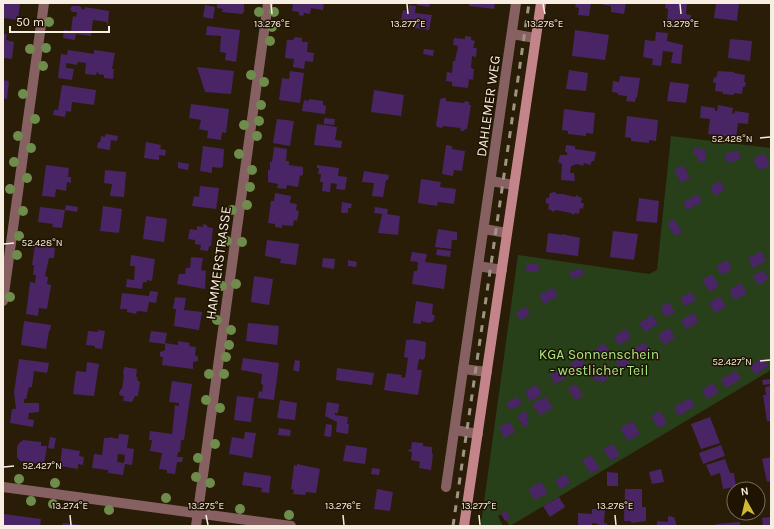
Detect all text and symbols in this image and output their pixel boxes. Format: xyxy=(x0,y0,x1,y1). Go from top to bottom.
scale bar xyxy=(10,8,109,34)
text: 50 m xyxy=(16,15,44,29)
text: 13.276°E xyxy=(254,18,290,30)
text: 13.277°E xyxy=(390,18,426,30)
text: 13.278°E xyxy=(527,18,563,30)
text: 13.279°E xyxy=(663,18,699,30)
street label: DAHLEMER WEG xyxy=(473,54,504,158)
text: 52.428°N xyxy=(712,133,753,145)
street label: HAMMERSTRASSE xyxy=(202,205,235,321)
text: 52.428°N xyxy=(22,237,63,249)
park label: KGA Sonnenschein - westlicher Teil xyxy=(539,346,659,379)
text: 52.427°N xyxy=(712,356,752,368)
text: 52.427°N xyxy=(22,460,62,472)
north arrow xyxy=(726,481,766,521)
text: N xyxy=(740,485,749,499)
text: 13.274°E xyxy=(52,500,88,512)
text: 13.275°E xyxy=(188,500,224,512)
text: 13.276°E xyxy=(325,500,361,512)
text: 13.277°E xyxy=(461,500,497,512)
text: 13.278°E xyxy=(597,500,633,512)

